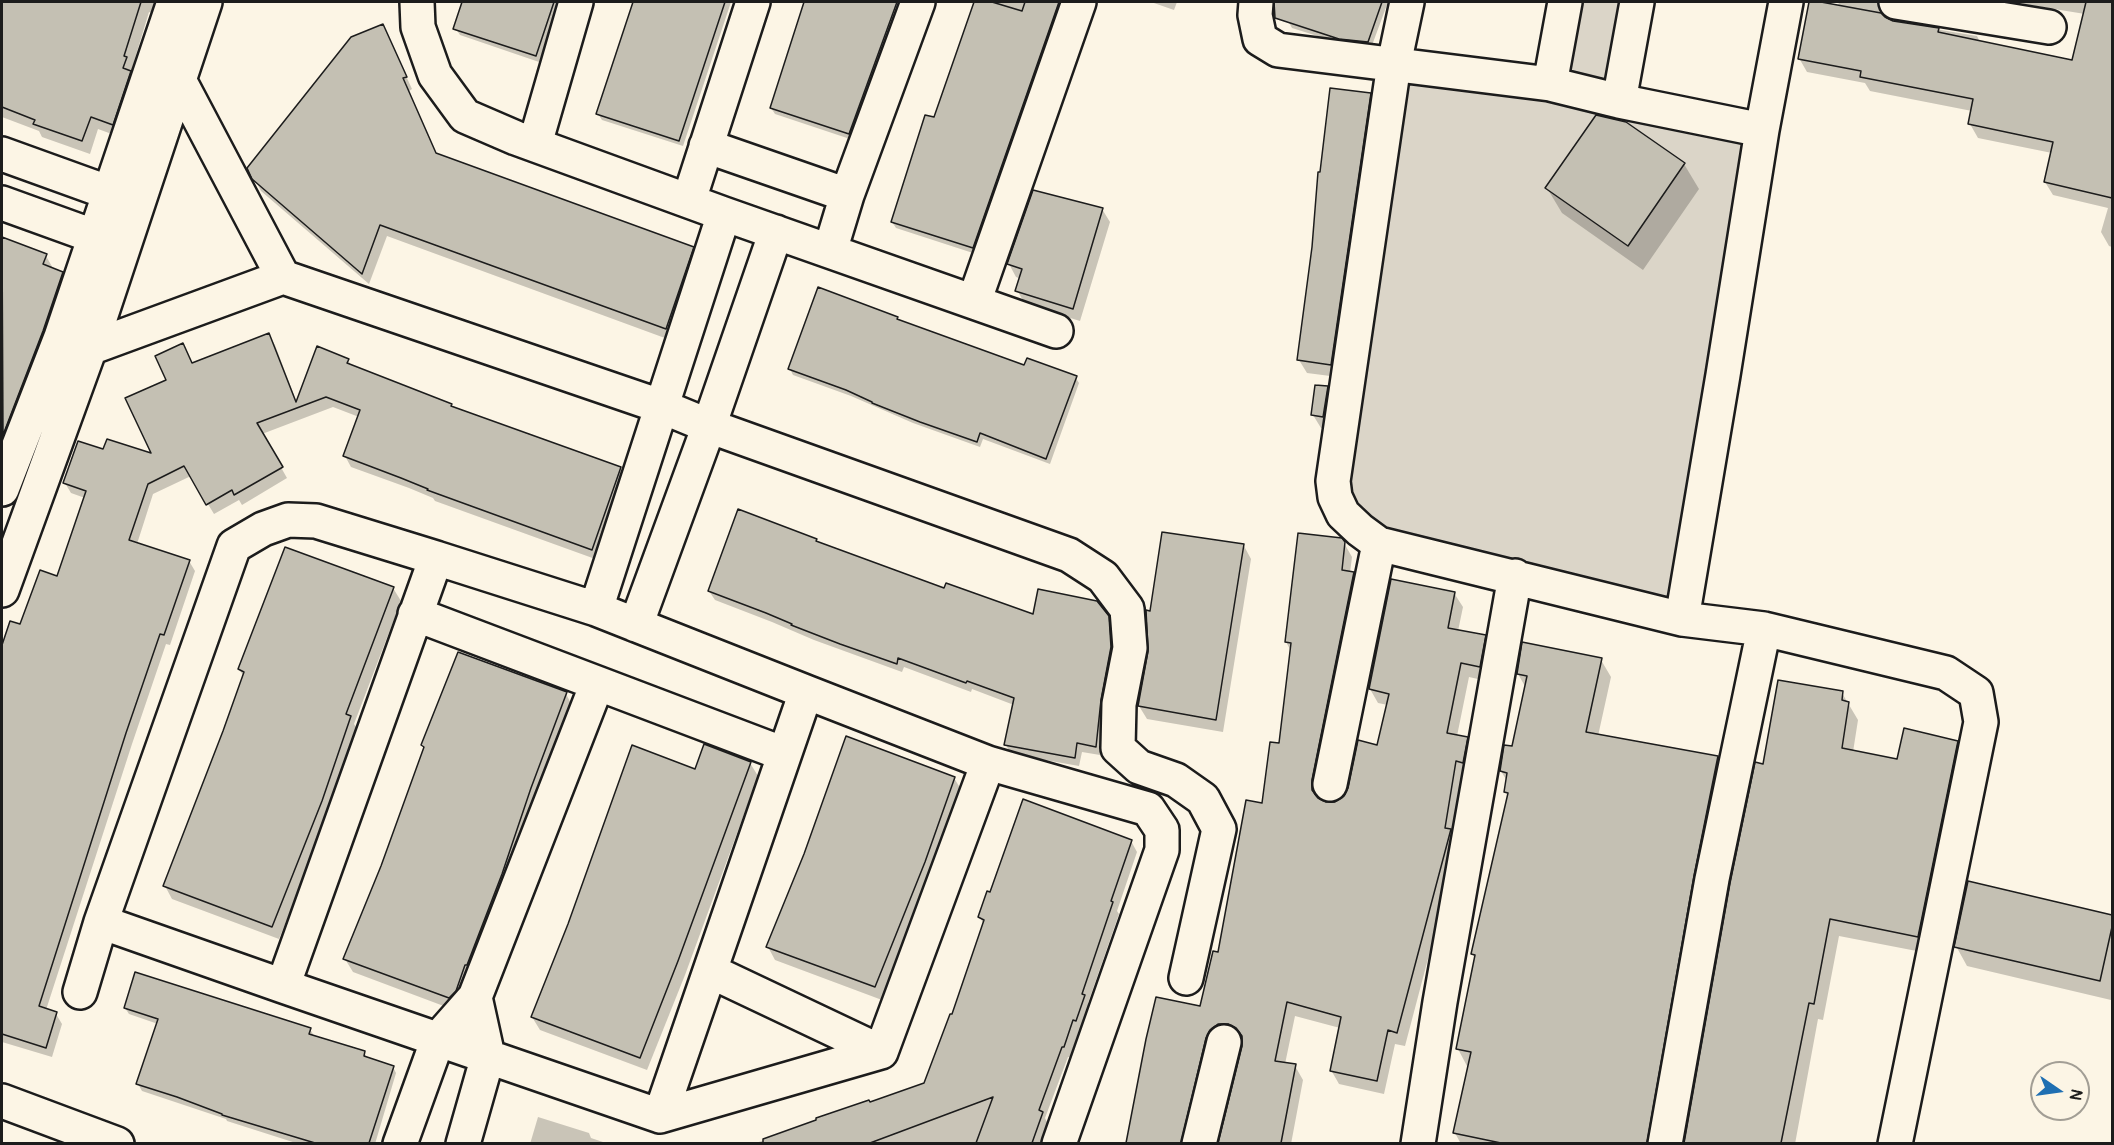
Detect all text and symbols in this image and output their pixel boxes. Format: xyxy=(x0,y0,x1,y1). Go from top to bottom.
north arrow xyxy=(2030,1061,2090,1121)
text: N xyxy=(2065,1087,2087,1102)

